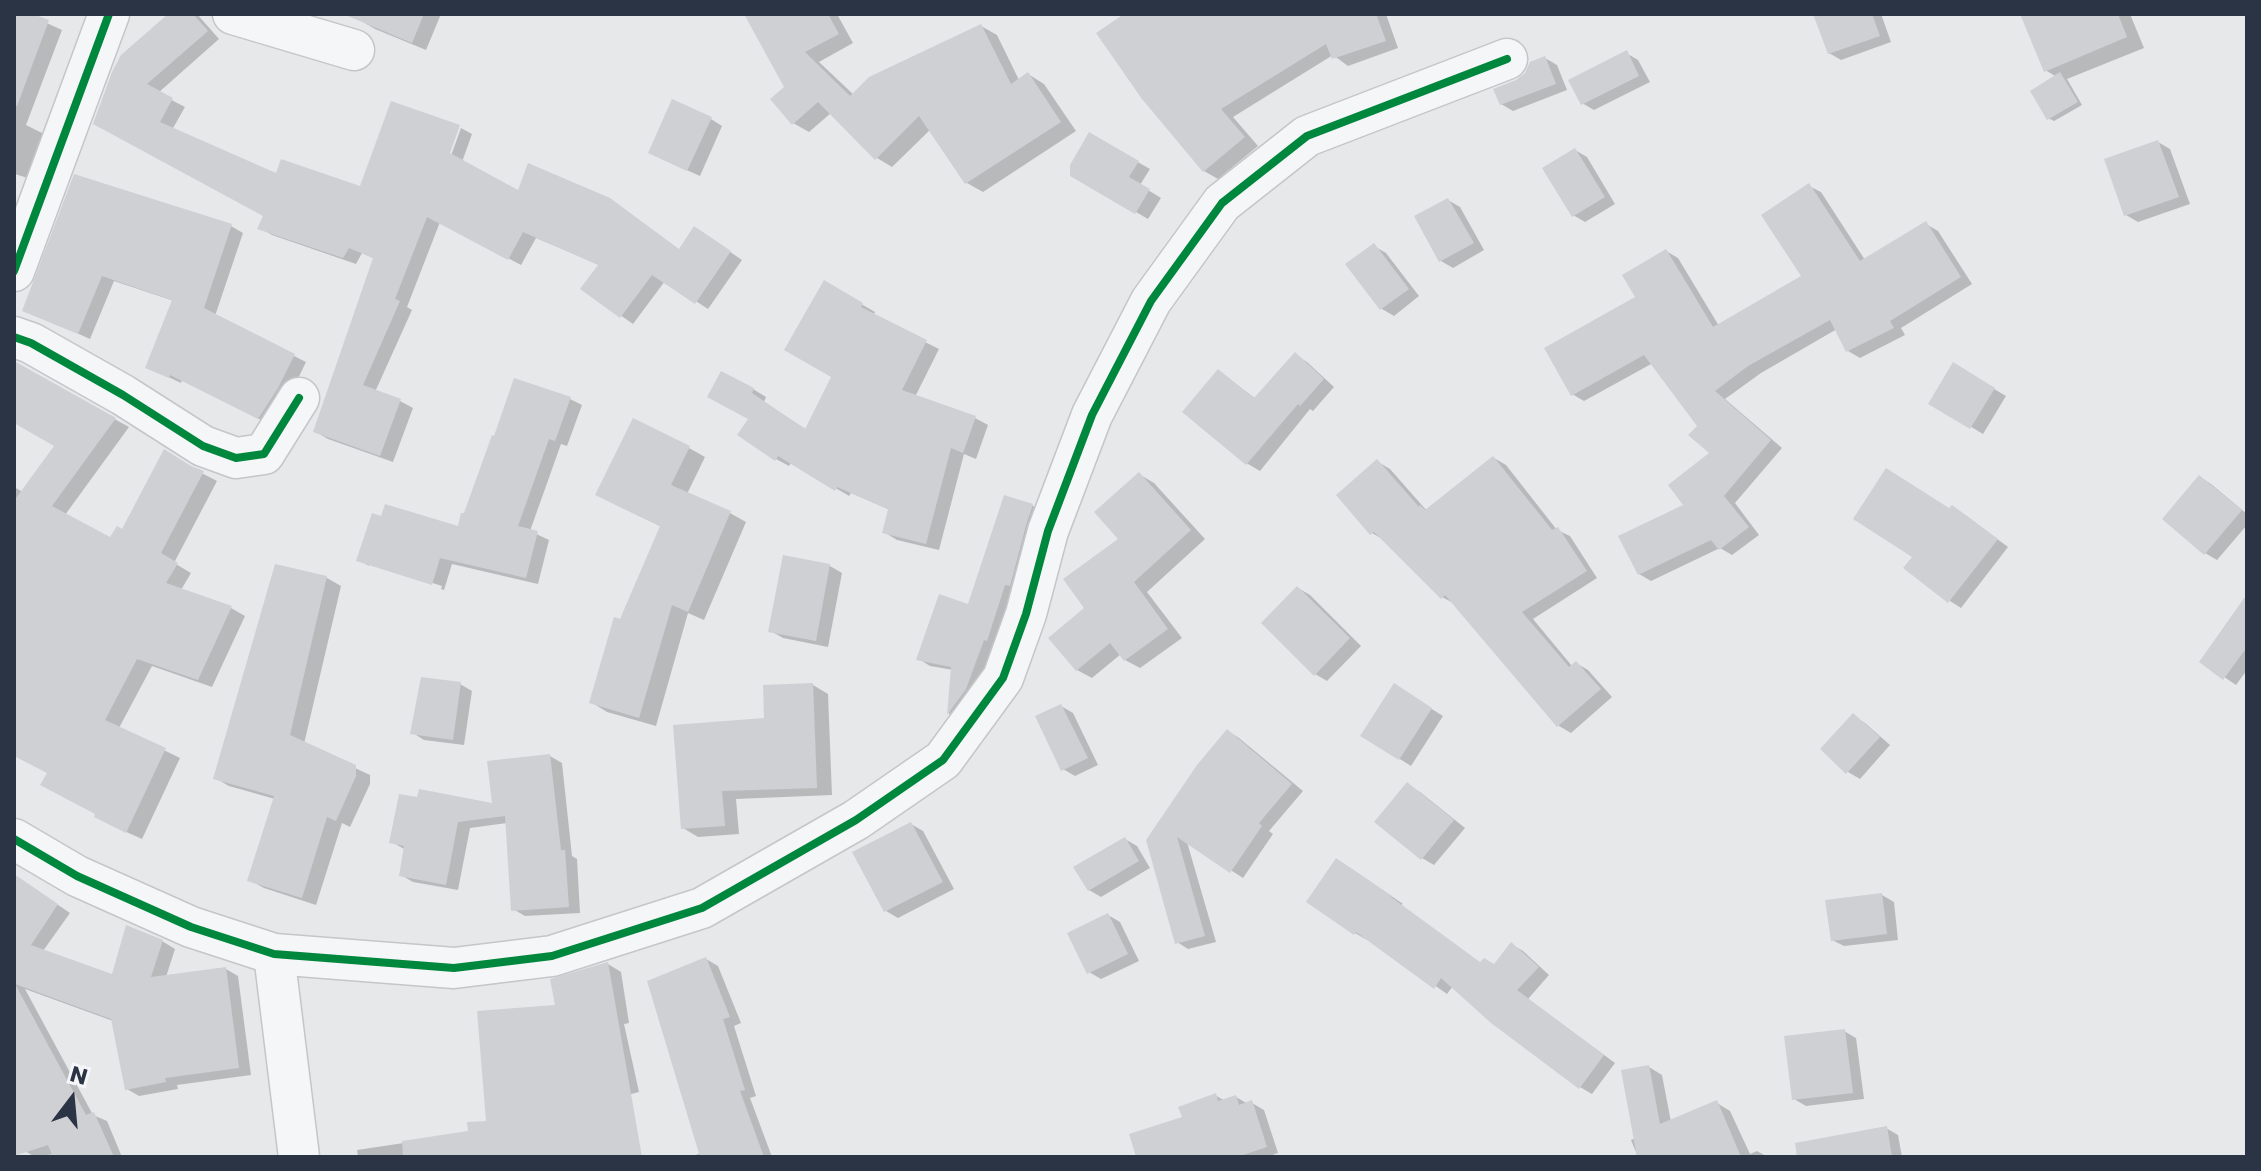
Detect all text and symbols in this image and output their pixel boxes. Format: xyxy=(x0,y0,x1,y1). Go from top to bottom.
text: N xyxy=(67,1058,91,1093)
north arrow xyxy=(32,1059,112,1139)

